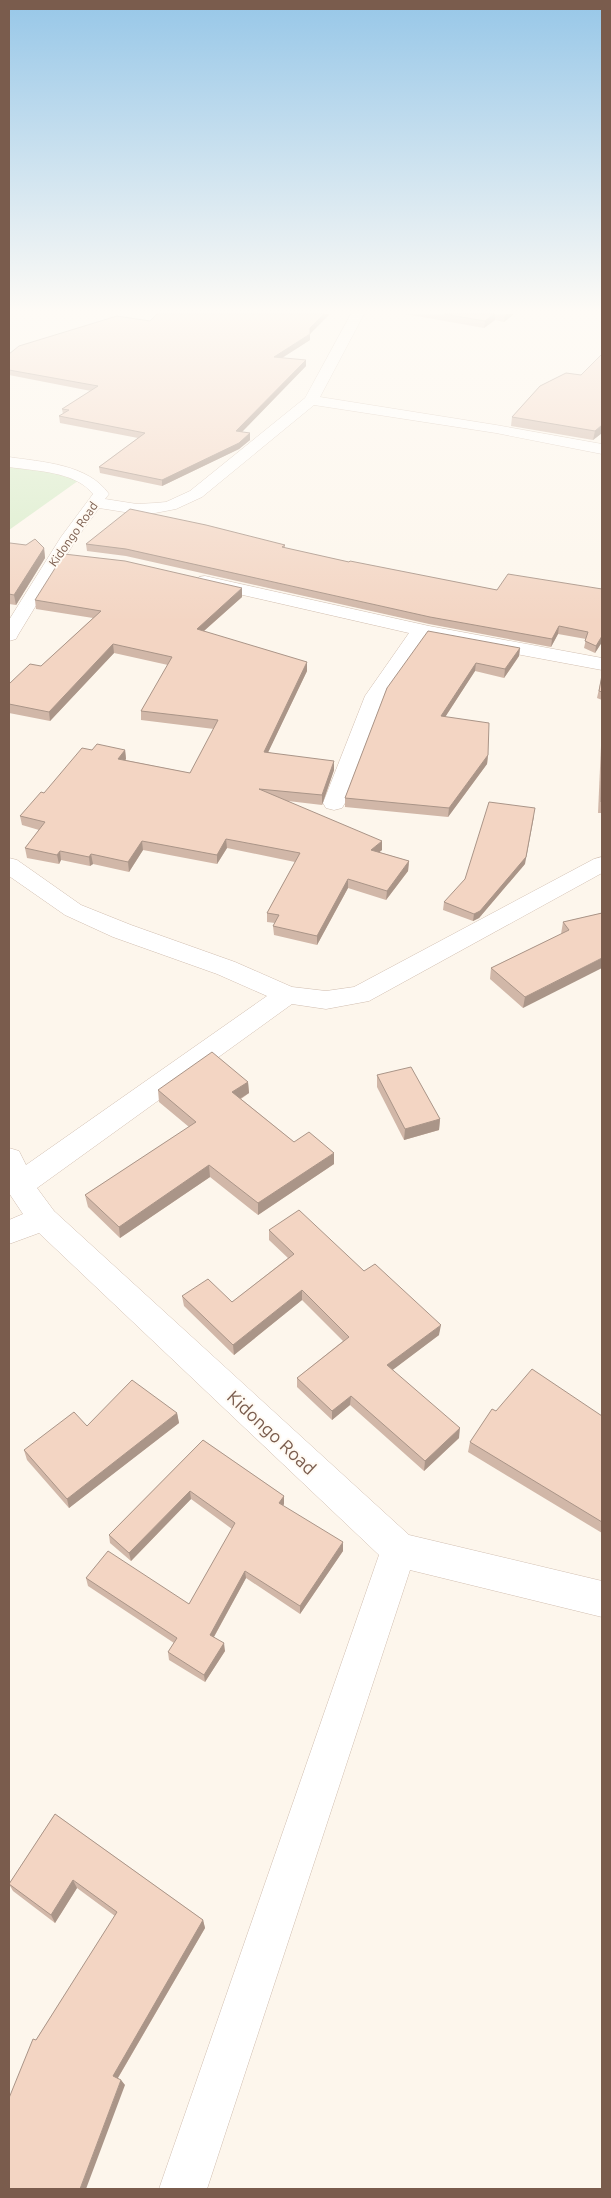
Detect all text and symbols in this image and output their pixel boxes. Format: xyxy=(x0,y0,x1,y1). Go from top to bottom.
street label: Kidongo Road xyxy=(46,499,100,569)
street label: Kidongo Road xyxy=(224,1386,320,1478)

